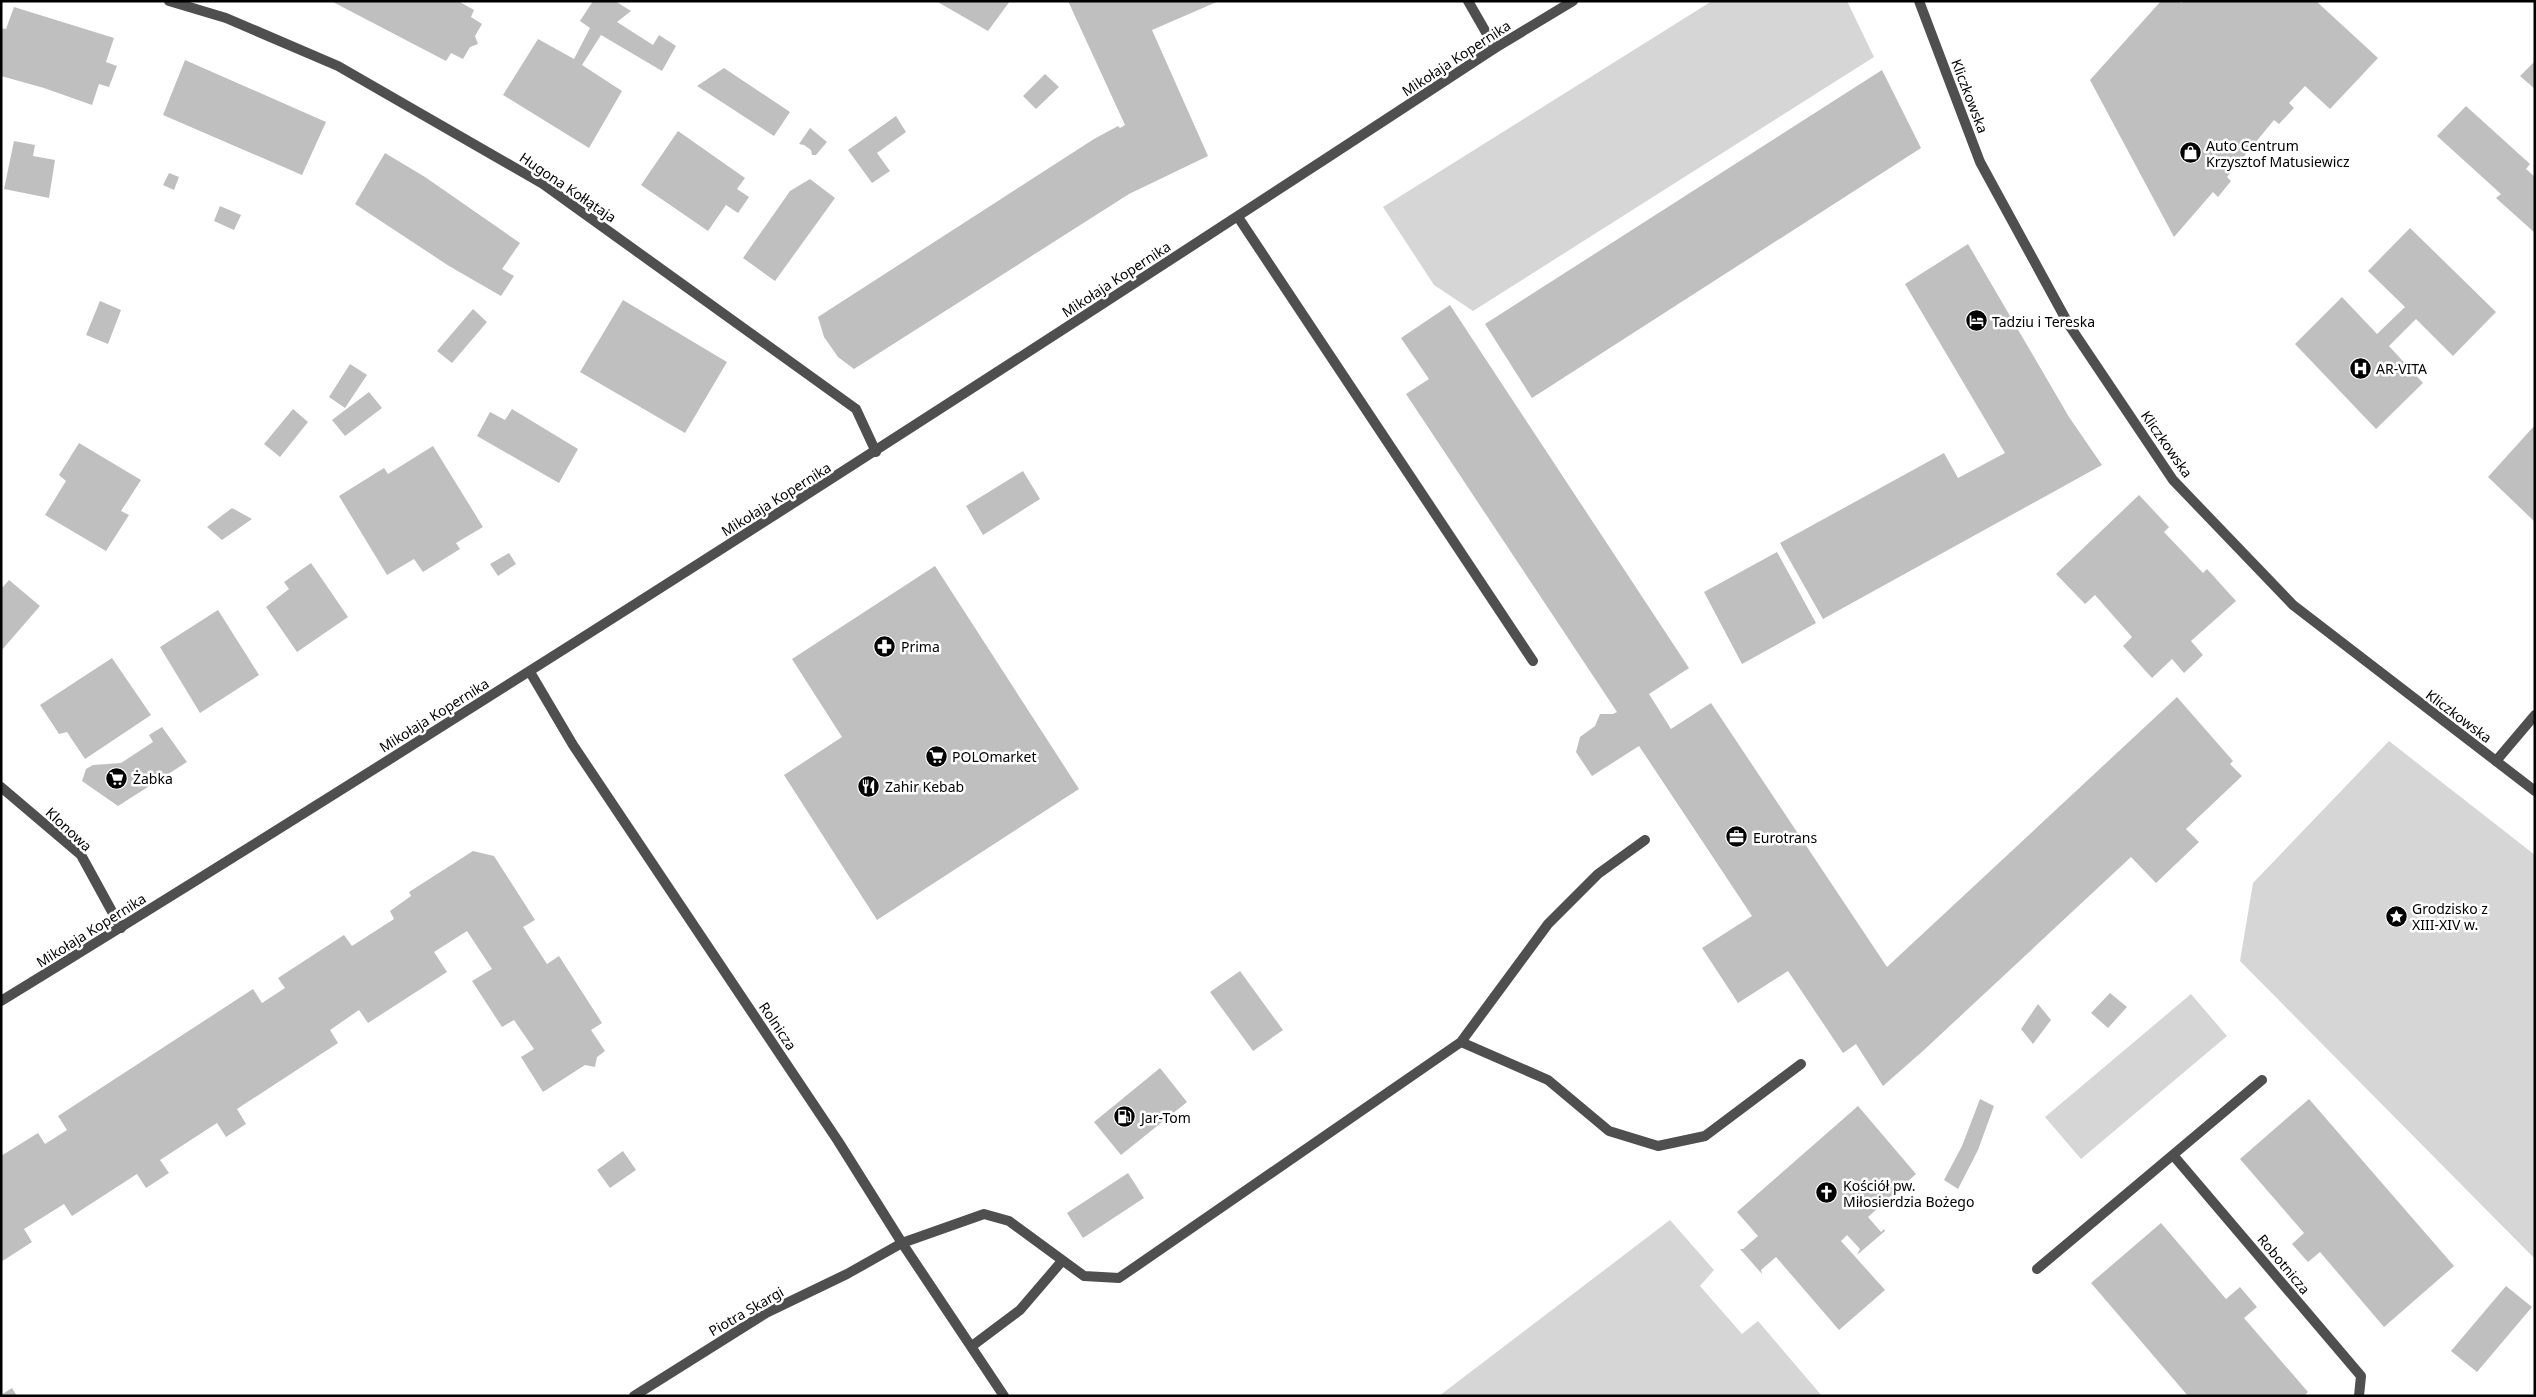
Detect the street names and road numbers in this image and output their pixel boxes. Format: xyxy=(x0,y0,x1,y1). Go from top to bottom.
street label: Mikołaja Kopernika xyxy=(1398,16,1514,100)
street label: Kliczkowska xyxy=(1947,56,1993,136)
street label: Hugona Kołłątaja xyxy=(516,148,620,226)
street label: Mikołaja Kopernika xyxy=(1058,237,1174,321)
street label: Kliczkowska xyxy=(2137,407,2197,481)
street label: Mikołaja Kopernika xyxy=(718,458,834,540)
street label: Mikołaja Kopernika xyxy=(376,674,492,756)
street label: Kliczkowska xyxy=(2422,685,2496,747)
street label: Klonowa xyxy=(42,803,96,855)
street label: Mikołaja Kopernika xyxy=(33,889,149,971)
street label: Rolnicza xyxy=(755,998,801,1054)
street label: Robotnicza xyxy=(2253,1230,2315,1298)
street label: Piotra Skargi xyxy=(705,1282,787,1340)

